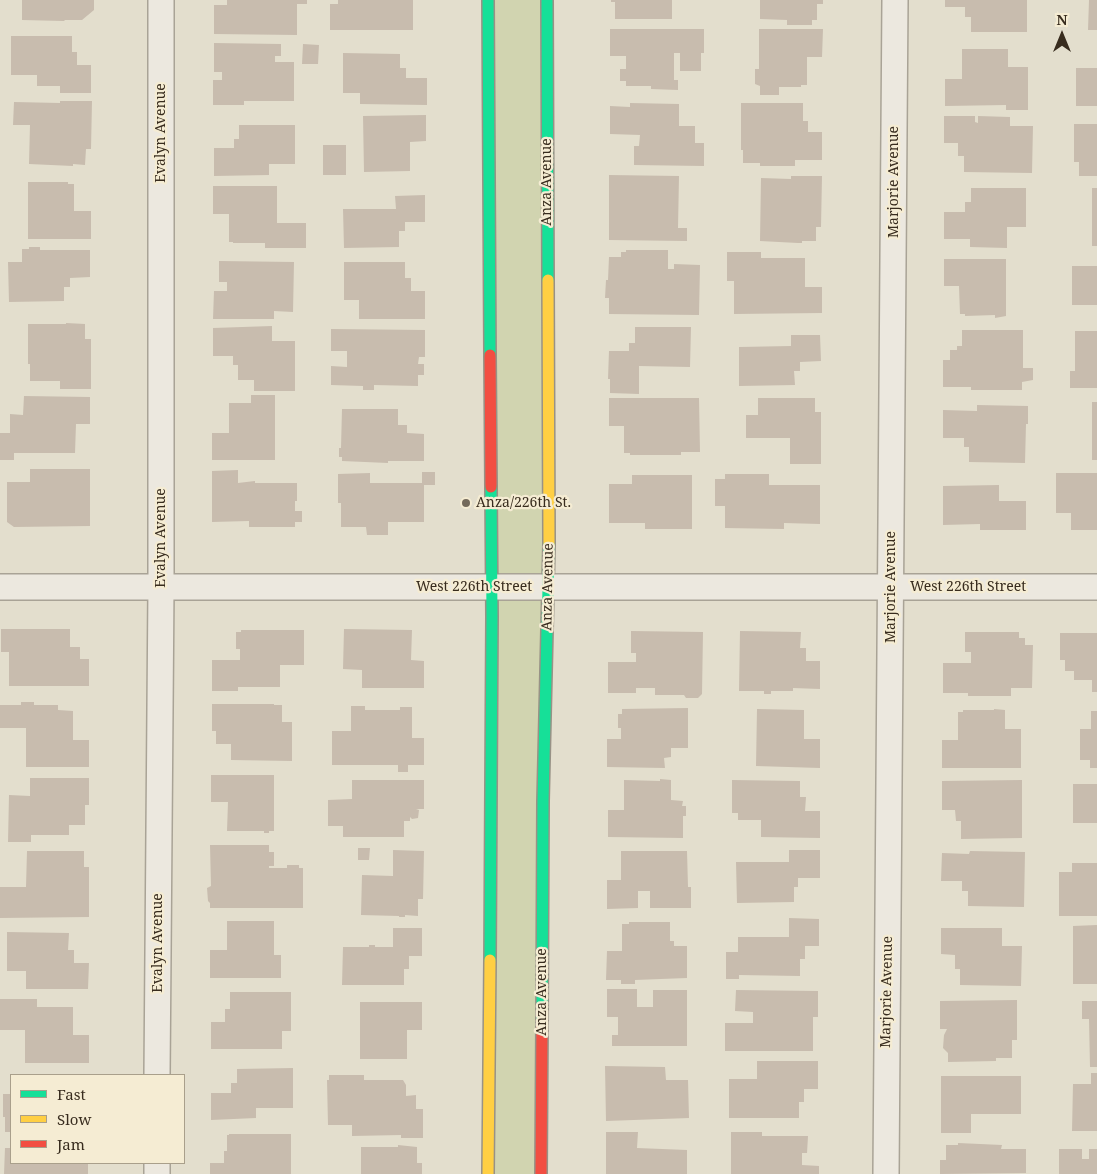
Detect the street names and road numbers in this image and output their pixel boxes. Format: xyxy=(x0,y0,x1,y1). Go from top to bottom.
street label: Evalyn Avenue xyxy=(153,83,169,183)
street label: Marjorie Avenue xyxy=(886,126,902,238)
street label: Anza Avenue xyxy=(539,138,555,226)
street label: Evalyn Avenue xyxy=(153,488,169,588)
street label: Marjorie Avenue xyxy=(883,531,899,643)
street label: Anza Avenue xyxy=(539,543,557,631)
street label: West 226th Street xyxy=(416,579,532,595)
street label: West 226th Street xyxy=(910,579,1026,595)
street label: Evalyn Avenue xyxy=(150,893,166,993)
street label: Marjorie Avenue xyxy=(878,936,896,1048)
street label: Anza Avenue xyxy=(534,948,550,1036)

